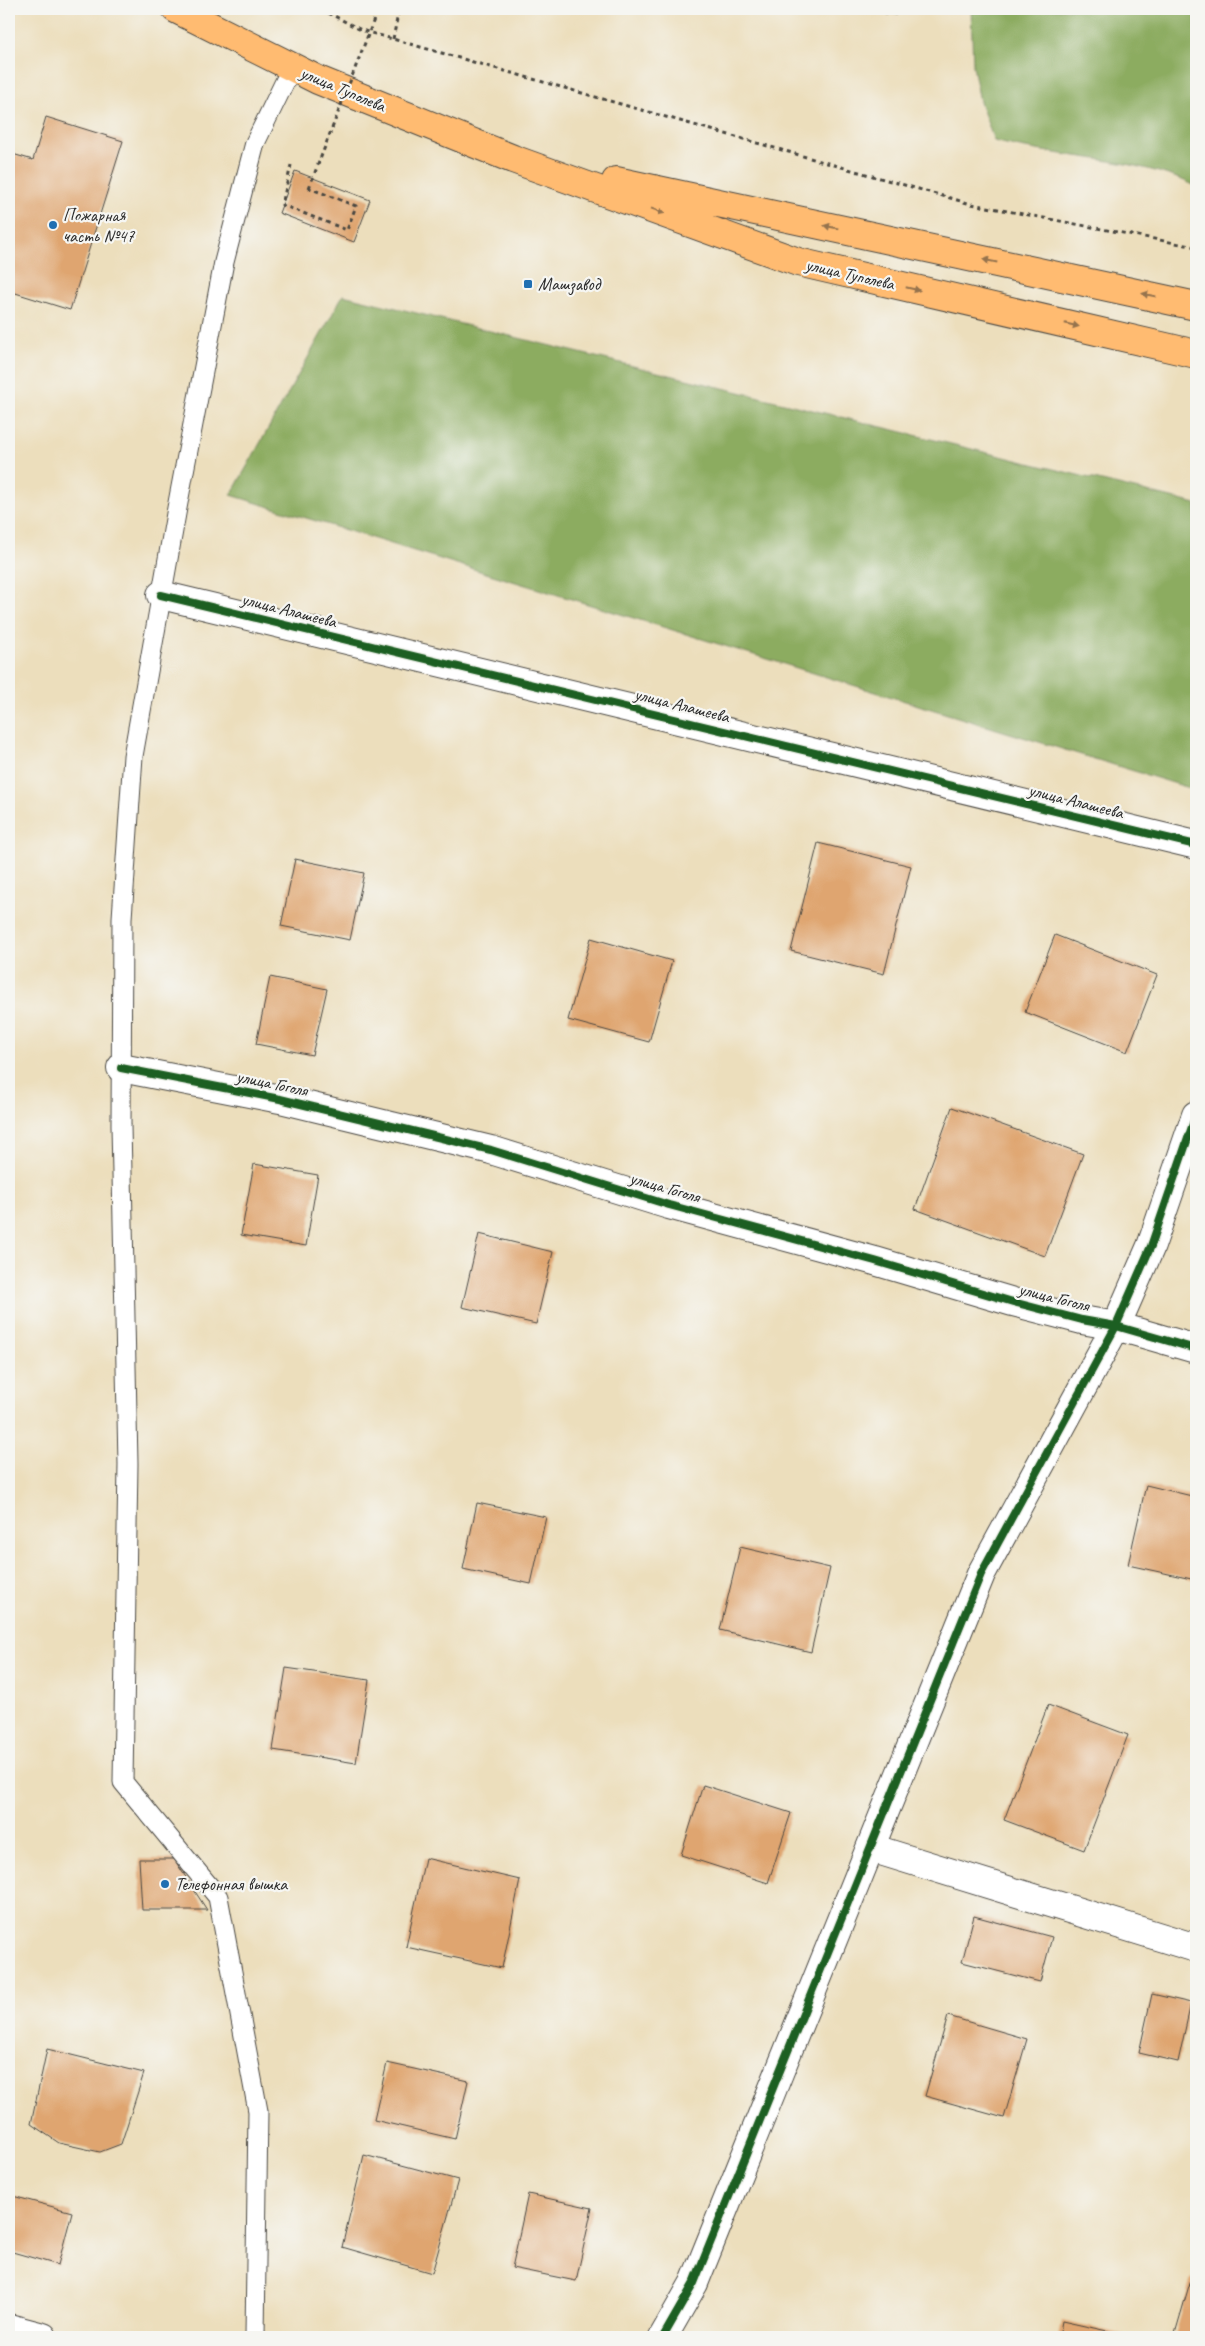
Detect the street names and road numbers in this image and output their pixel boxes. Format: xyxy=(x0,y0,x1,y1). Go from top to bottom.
street label: улица Туполева xyxy=(296,61,390,117)
street label: улица Туполева xyxy=(803,253,898,295)
street label: улица Алашеева xyxy=(238,587,340,633)
street label: улица Алашеева xyxy=(631,682,733,728)
street label: улица Алашеева xyxy=(1025,778,1127,824)
street label: улица Гоголя xyxy=(234,1065,311,1102)
street label: улица Гоголя xyxy=(626,1166,704,1208)
street label: улица Гоголя xyxy=(1015,1277,1093,1317)

